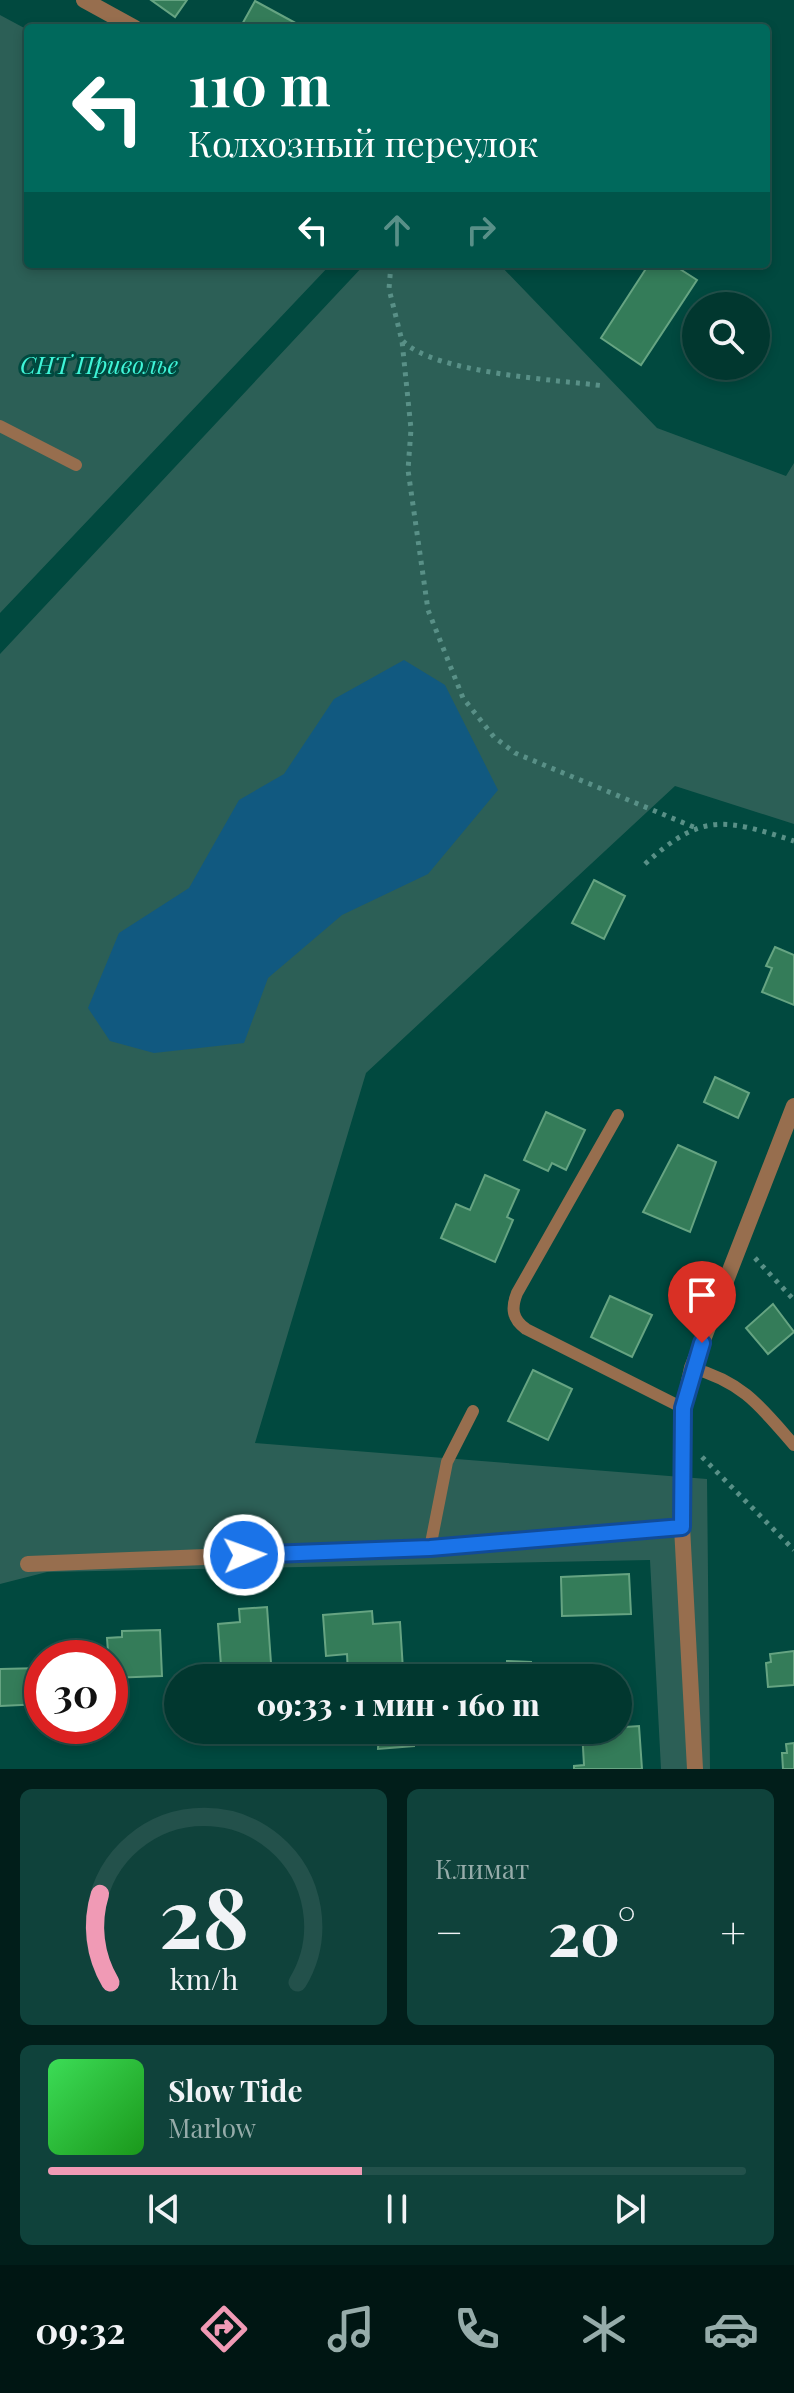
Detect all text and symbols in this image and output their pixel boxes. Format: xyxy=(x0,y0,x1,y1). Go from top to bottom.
text: 110 m xyxy=(188,46,331,121)
icon: left xyxy=(56,56,160,160)
text: Колхозный переулок xyxy=(188,118,538,166)
icon: left xyxy=(291,208,335,252)
icon: ahead xyxy=(375,208,419,252)
icon: right xyxy=(459,208,503,252)
map controls xyxy=(682,292,770,380)
button: search xyxy=(682,292,770,380)
park label: СНТ Приволье xyxy=(20,348,178,380)
pin xyxy=(668,1261,736,1343)
icon: arrive xyxy=(680,1273,724,1317)
position arrow xyxy=(202,1513,286,1597)
speed limit sign: 30 xyxy=(24,1640,128,1744)
text: 09:33 · 1 мин · 160 m xyxy=(256,1684,540,1724)
text: Климат xyxy=(435,1851,529,1886)
text: 28 xyxy=(158,1859,249,1970)
text: 20° xyxy=(548,1891,636,1971)
text: − xyxy=(435,1901,463,1960)
text: + xyxy=(720,1901,746,1960)
text: km/h xyxy=(169,1959,238,1997)
text: Slow Tide xyxy=(168,2070,303,2110)
text: Marlow xyxy=(168,2110,256,2145)
icon: previous xyxy=(142,2187,186,2231)
icon: pause xyxy=(375,2187,419,2231)
icon: next xyxy=(608,2187,652,2231)
icon: directions xyxy=(196,2301,252,2357)
icon: music xyxy=(323,2301,379,2357)
icon: phone xyxy=(449,2301,505,2357)
icon: climate xyxy=(576,2301,632,2357)
icon: car xyxy=(703,2301,759,2357)
text: 09:32 xyxy=(35,2305,125,2353)

